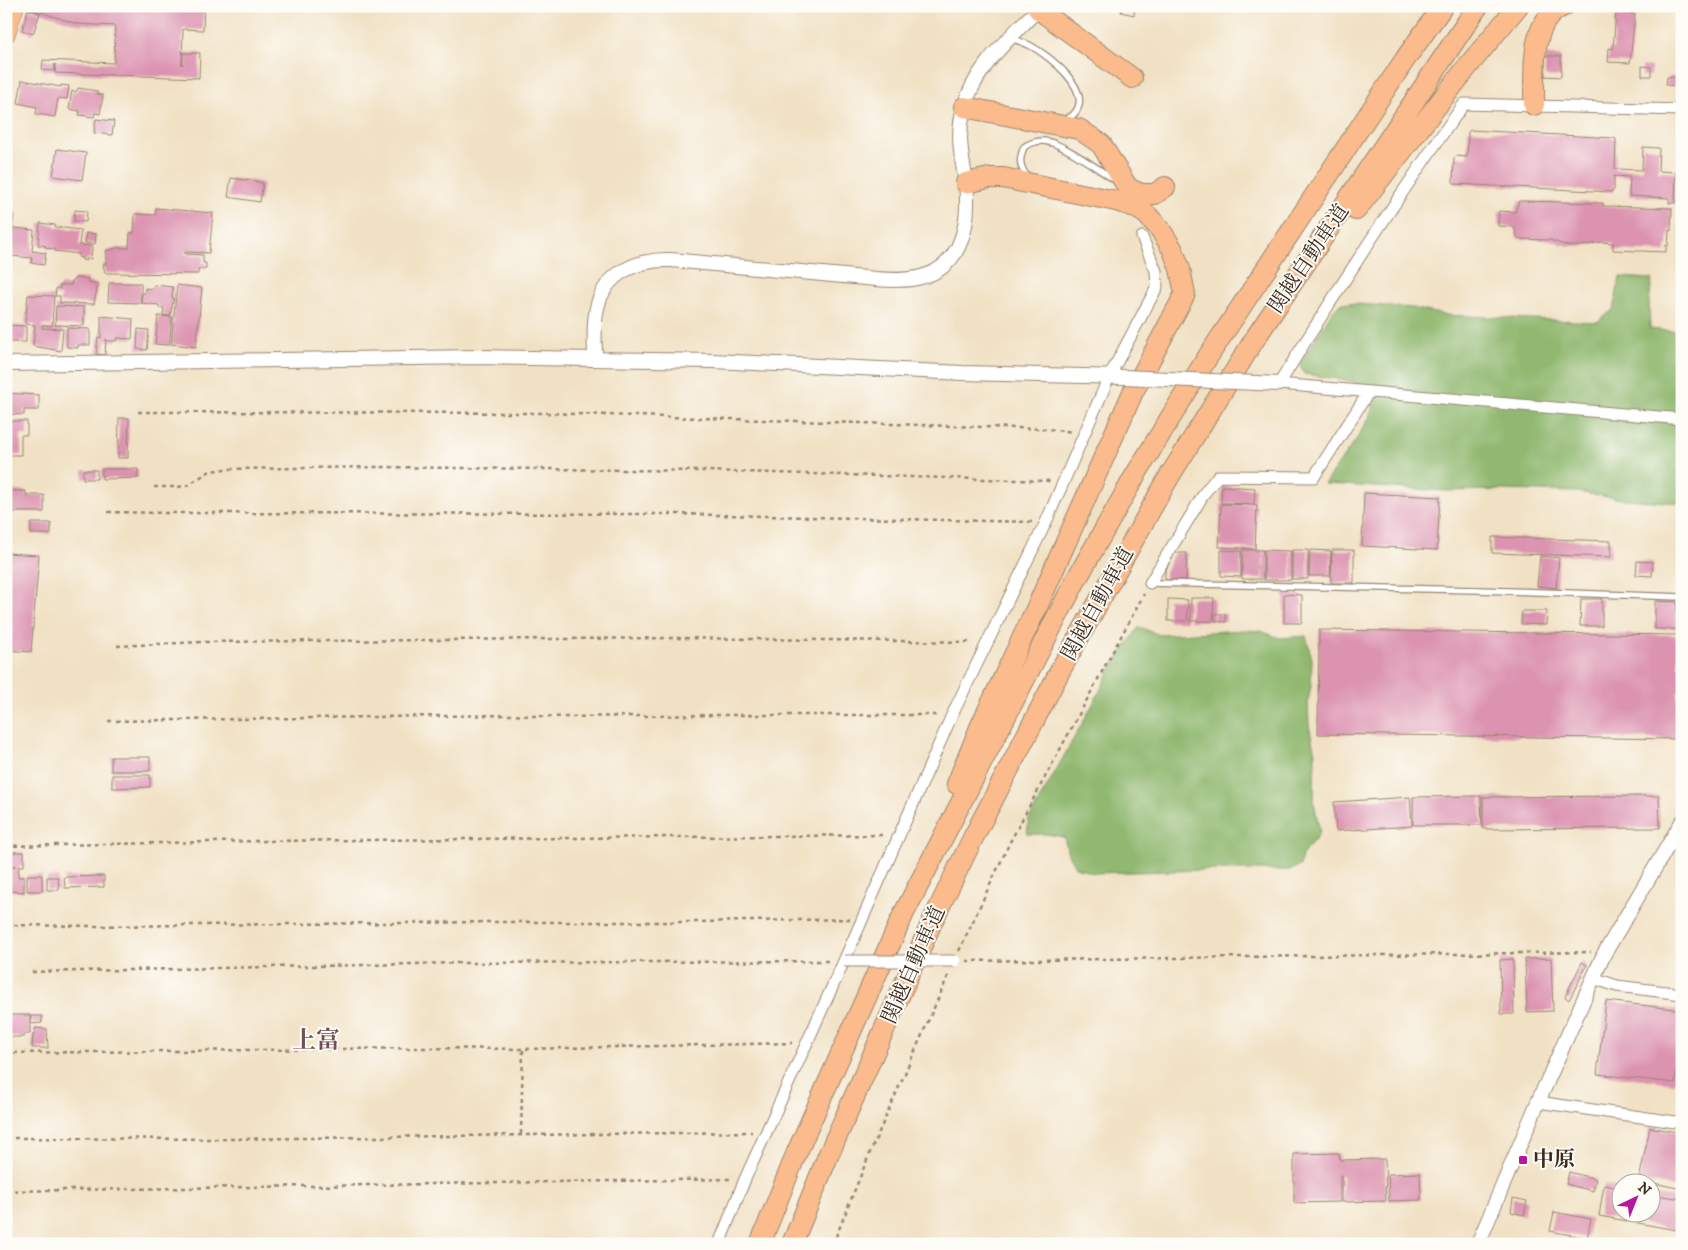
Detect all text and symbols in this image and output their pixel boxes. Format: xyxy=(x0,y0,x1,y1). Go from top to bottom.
street label: 関越自動車道 xyxy=(1263,200,1355,318)
street label: 関越自動車道 xyxy=(1056,543,1140,665)
street label: 関越自動車道 xyxy=(876,902,952,1028)
district label: 上富 xyxy=(292,1026,340,1056)
place label: 中原 xyxy=(1533,1147,1575,1173)
marker: 中原 xyxy=(1517,1154,1529,1166)
north arrow xyxy=(1610,1172,1660,1222)
text: N xyxy=(1634,1179,1655,1200)

